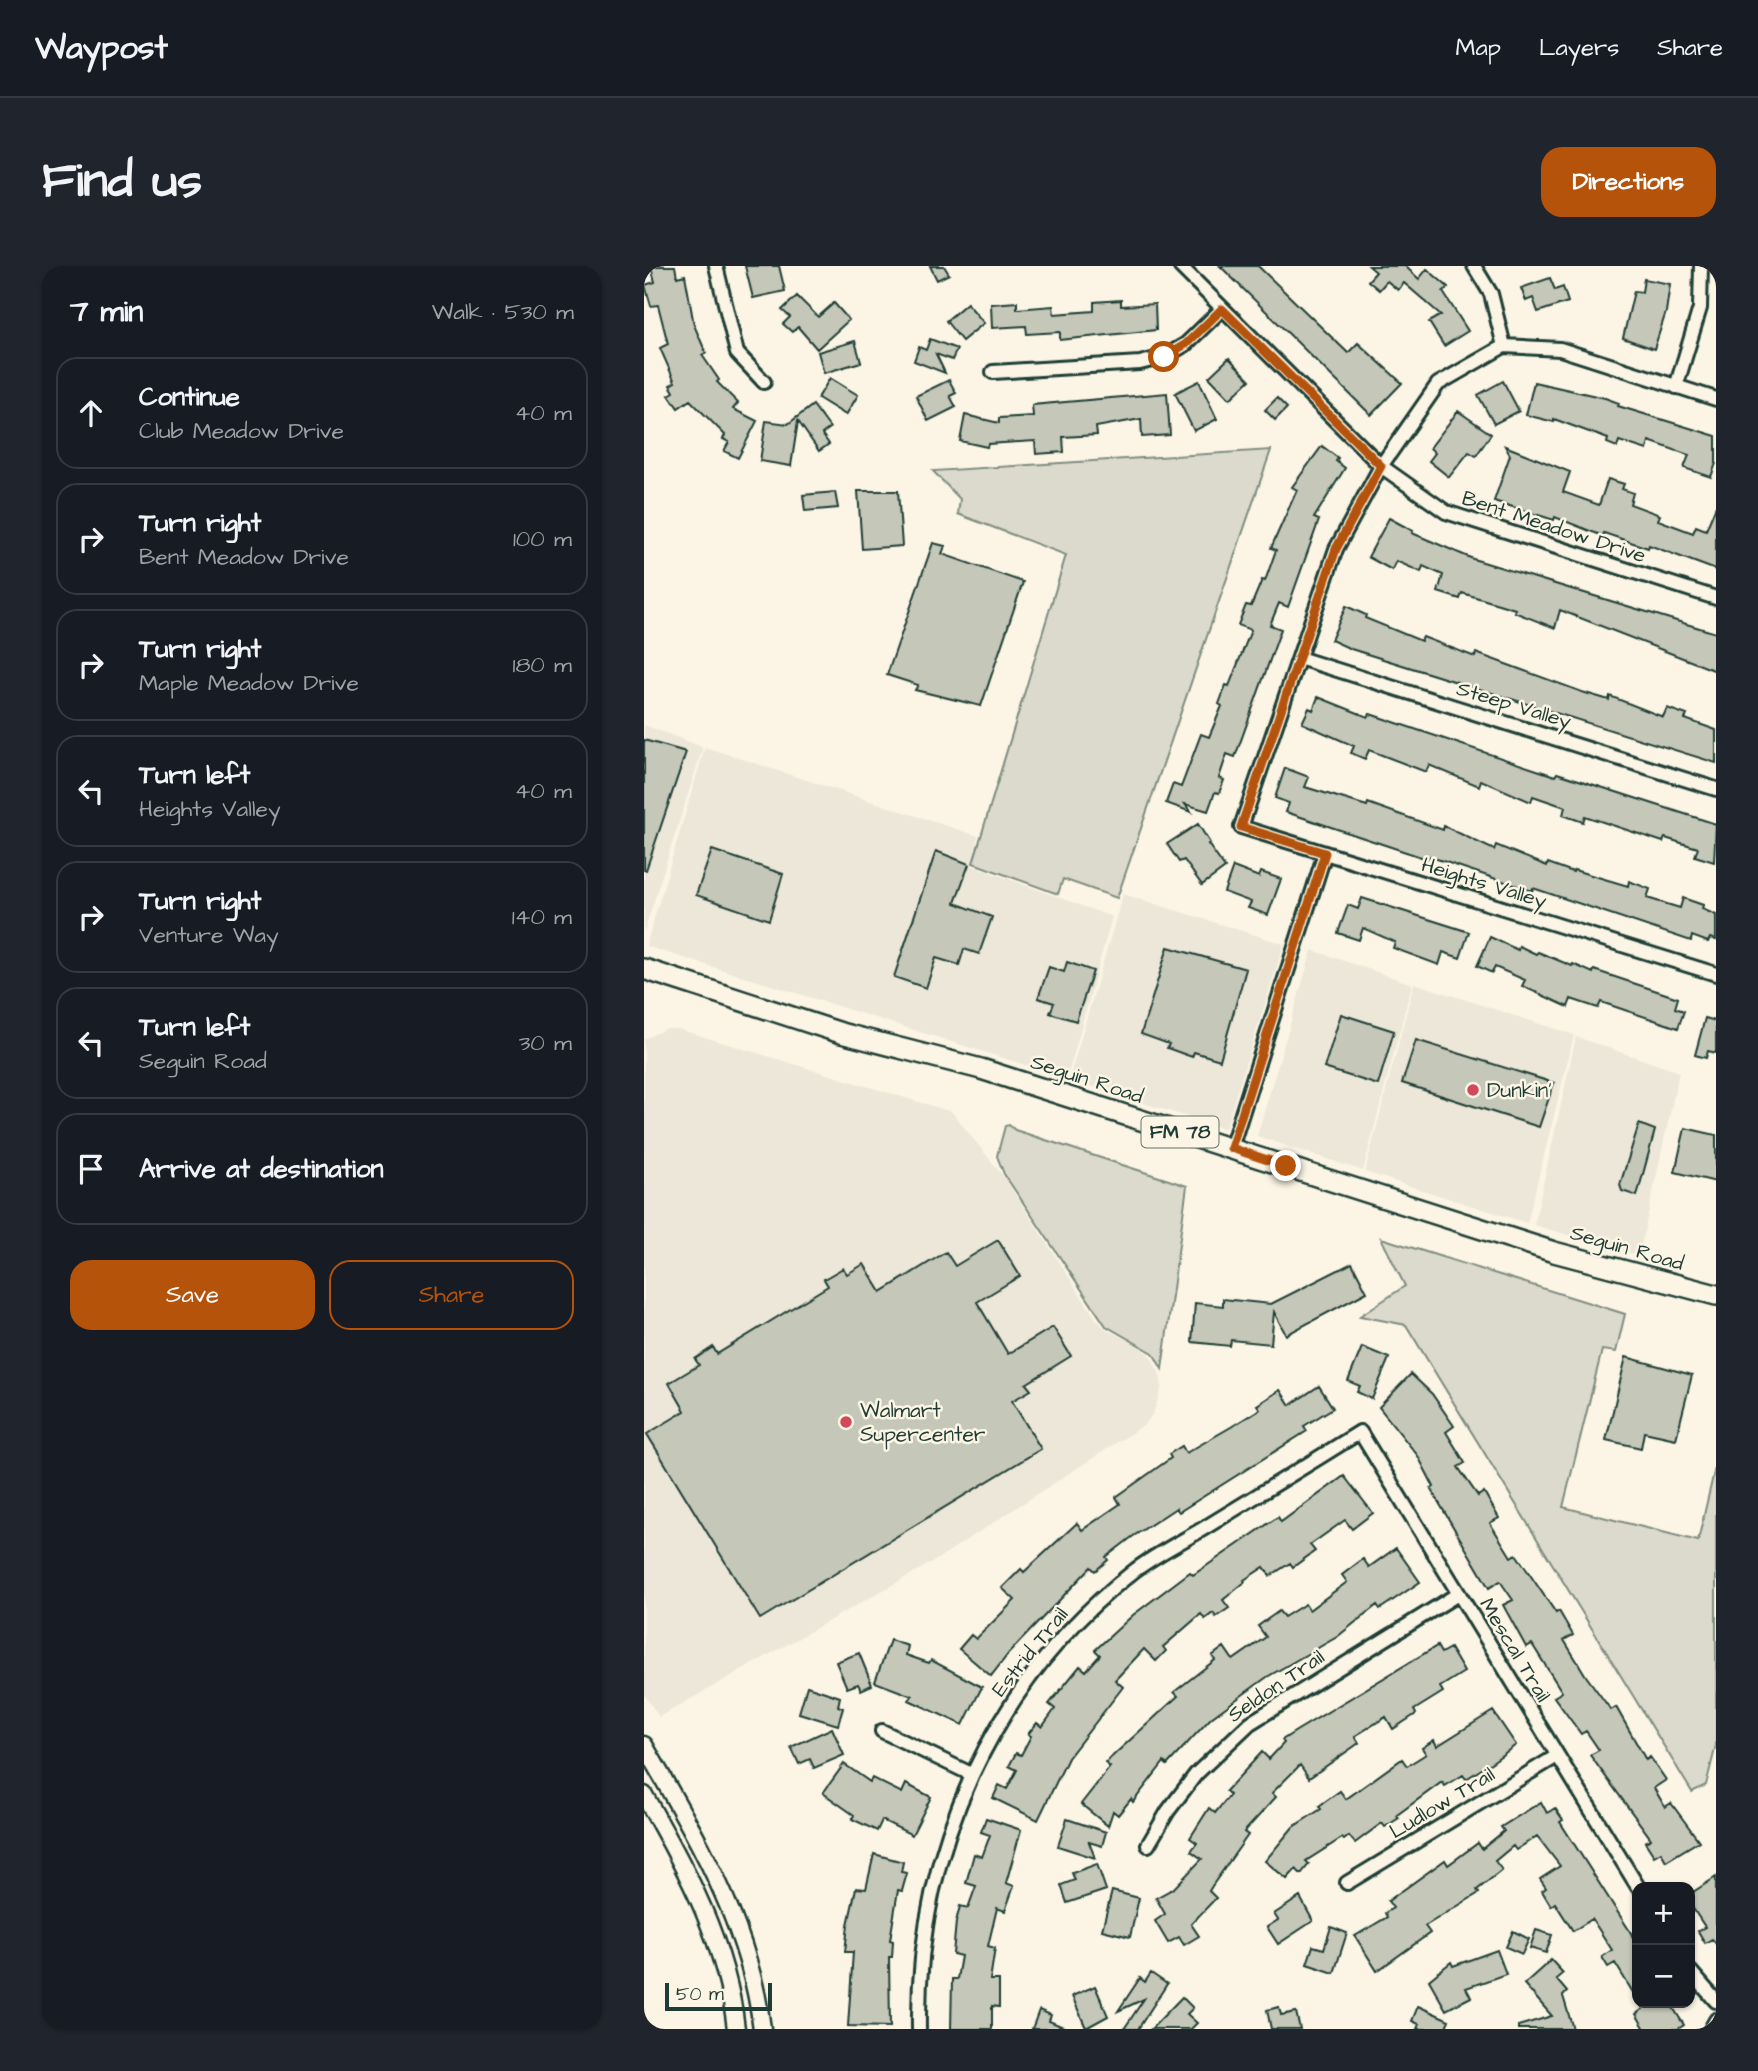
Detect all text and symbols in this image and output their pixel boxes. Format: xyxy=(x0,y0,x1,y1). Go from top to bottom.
text: Waypost xyxy=(35,25,168,71)
text: Map xyxy=(1456,31,1501,65)
text: Layers xyxy=(1539,31,1619,65)
text: Share xyxy=(1657,31,1723,65)
button: Directions xyxy=(1541,147,1716,217)
text: Find us xyxy=(42,148,202,216)
text: 7 min xyxy=(70,291,143,333)
text: Walk · 530 m xyxy=(432,296,574,328)
route start xyxy=(1148,341,1179,372)
text: Continue xyxy=(139,379,240,415)
icon: ahead xyxy=(72,394,110,432)
text: 40 m xyxy=(515,397,572,429)
text: Club Meadow Drive xyxy=(139,415,344,447)
street label: Bent Meadow Drive xyxy=(1458,484,1650,570)
text: Turn right xyxy=(139,505,261,541)
icon: right xyxy=(72,520,110,558)
text: 100 m xyxy=(513,523,572,555)
text: Bent Meadow Drive xyxy=(139,541,349,573)
text: Turn right xyxy=(139,631,261,667)
icon: right xyxy=(72,646,110,684)
text: 180 m xyxy=(513,649,572,681)
text: Maple Meadow Drive xyxy=(139,667,359,699)
street label: Steep Valley xyxy=(1453,674,1575,738)
text: Turn left xyxy=(139,757,250,793)
icon: left xyxy=(72,772,110,810)
text: 40 m xyxy=(515,775,572,807)
text: Heights Valley xyxy=(139,793,281,825)
street label: Heights Valley xyxy=(1417,850,1550,918)
text: Turn right xyxy=(139,883,261,919)
icon: right xyxy=(72,898,110,936)
text: 140 m xyxy=(512,901,572,933)
text: Venture Way xyxy=(139,919,279,951)
text: Turn left xyxy=(139,1009,250,1045)
icon: left xyxy=(72,1024,110,1062)
text: 30 m xyxy=(519,1027,572,1059)
text: Seguin Road xyxy=(139,1045,267,1077)
street label: Seguin Road xyxy=(1026,1047,1147,1113)
place label: Dunkin' xyxy=(1487,1076,1552,1105)
marker: Dunkin' xyxy=(1465,1082,1481,1098)
road number: FM 78 xyxy=(1142,1116,1218,1147)
icon: arrive xyxy=(72,1150,110,1188)
route end xyxy=(1270,1150,1301,1181)
text: Arrive at destination xyxy=(139,1151,384,1187)
street label: Seguin Road xyxy=(1566,1218,1687,1280)
button: Save xyxy=(70,1260,315,1330)
button: Share xyxy=(329,1260,574,1330)
place label: Walmart Supercenter xyxy=(860,1396,986,1450)
marker: Walmart Supercenter xyxy=(838,1414,854,1430)
street label: Mescal Trail xyxy=(1472,1592,1558,1708)
street label: Estrid Trail xyxy=(985,1601,1075,1703)
street label: Seldon Trail xyxy=(1222,1643,1330,1729)
street label: Ludlow Trail xyxy=(1384,1760,1500,1846)
map controls xyxy=(1632,1882,1695,2008)
button: + xyxy=(1632,1882,1695,1945)
button: − xyxy=(1632,1945,1695,2008)
scale bar xyxy=(665,1980,772,2012)
text: 50 m xyxy=(676,1981,724,2008)

